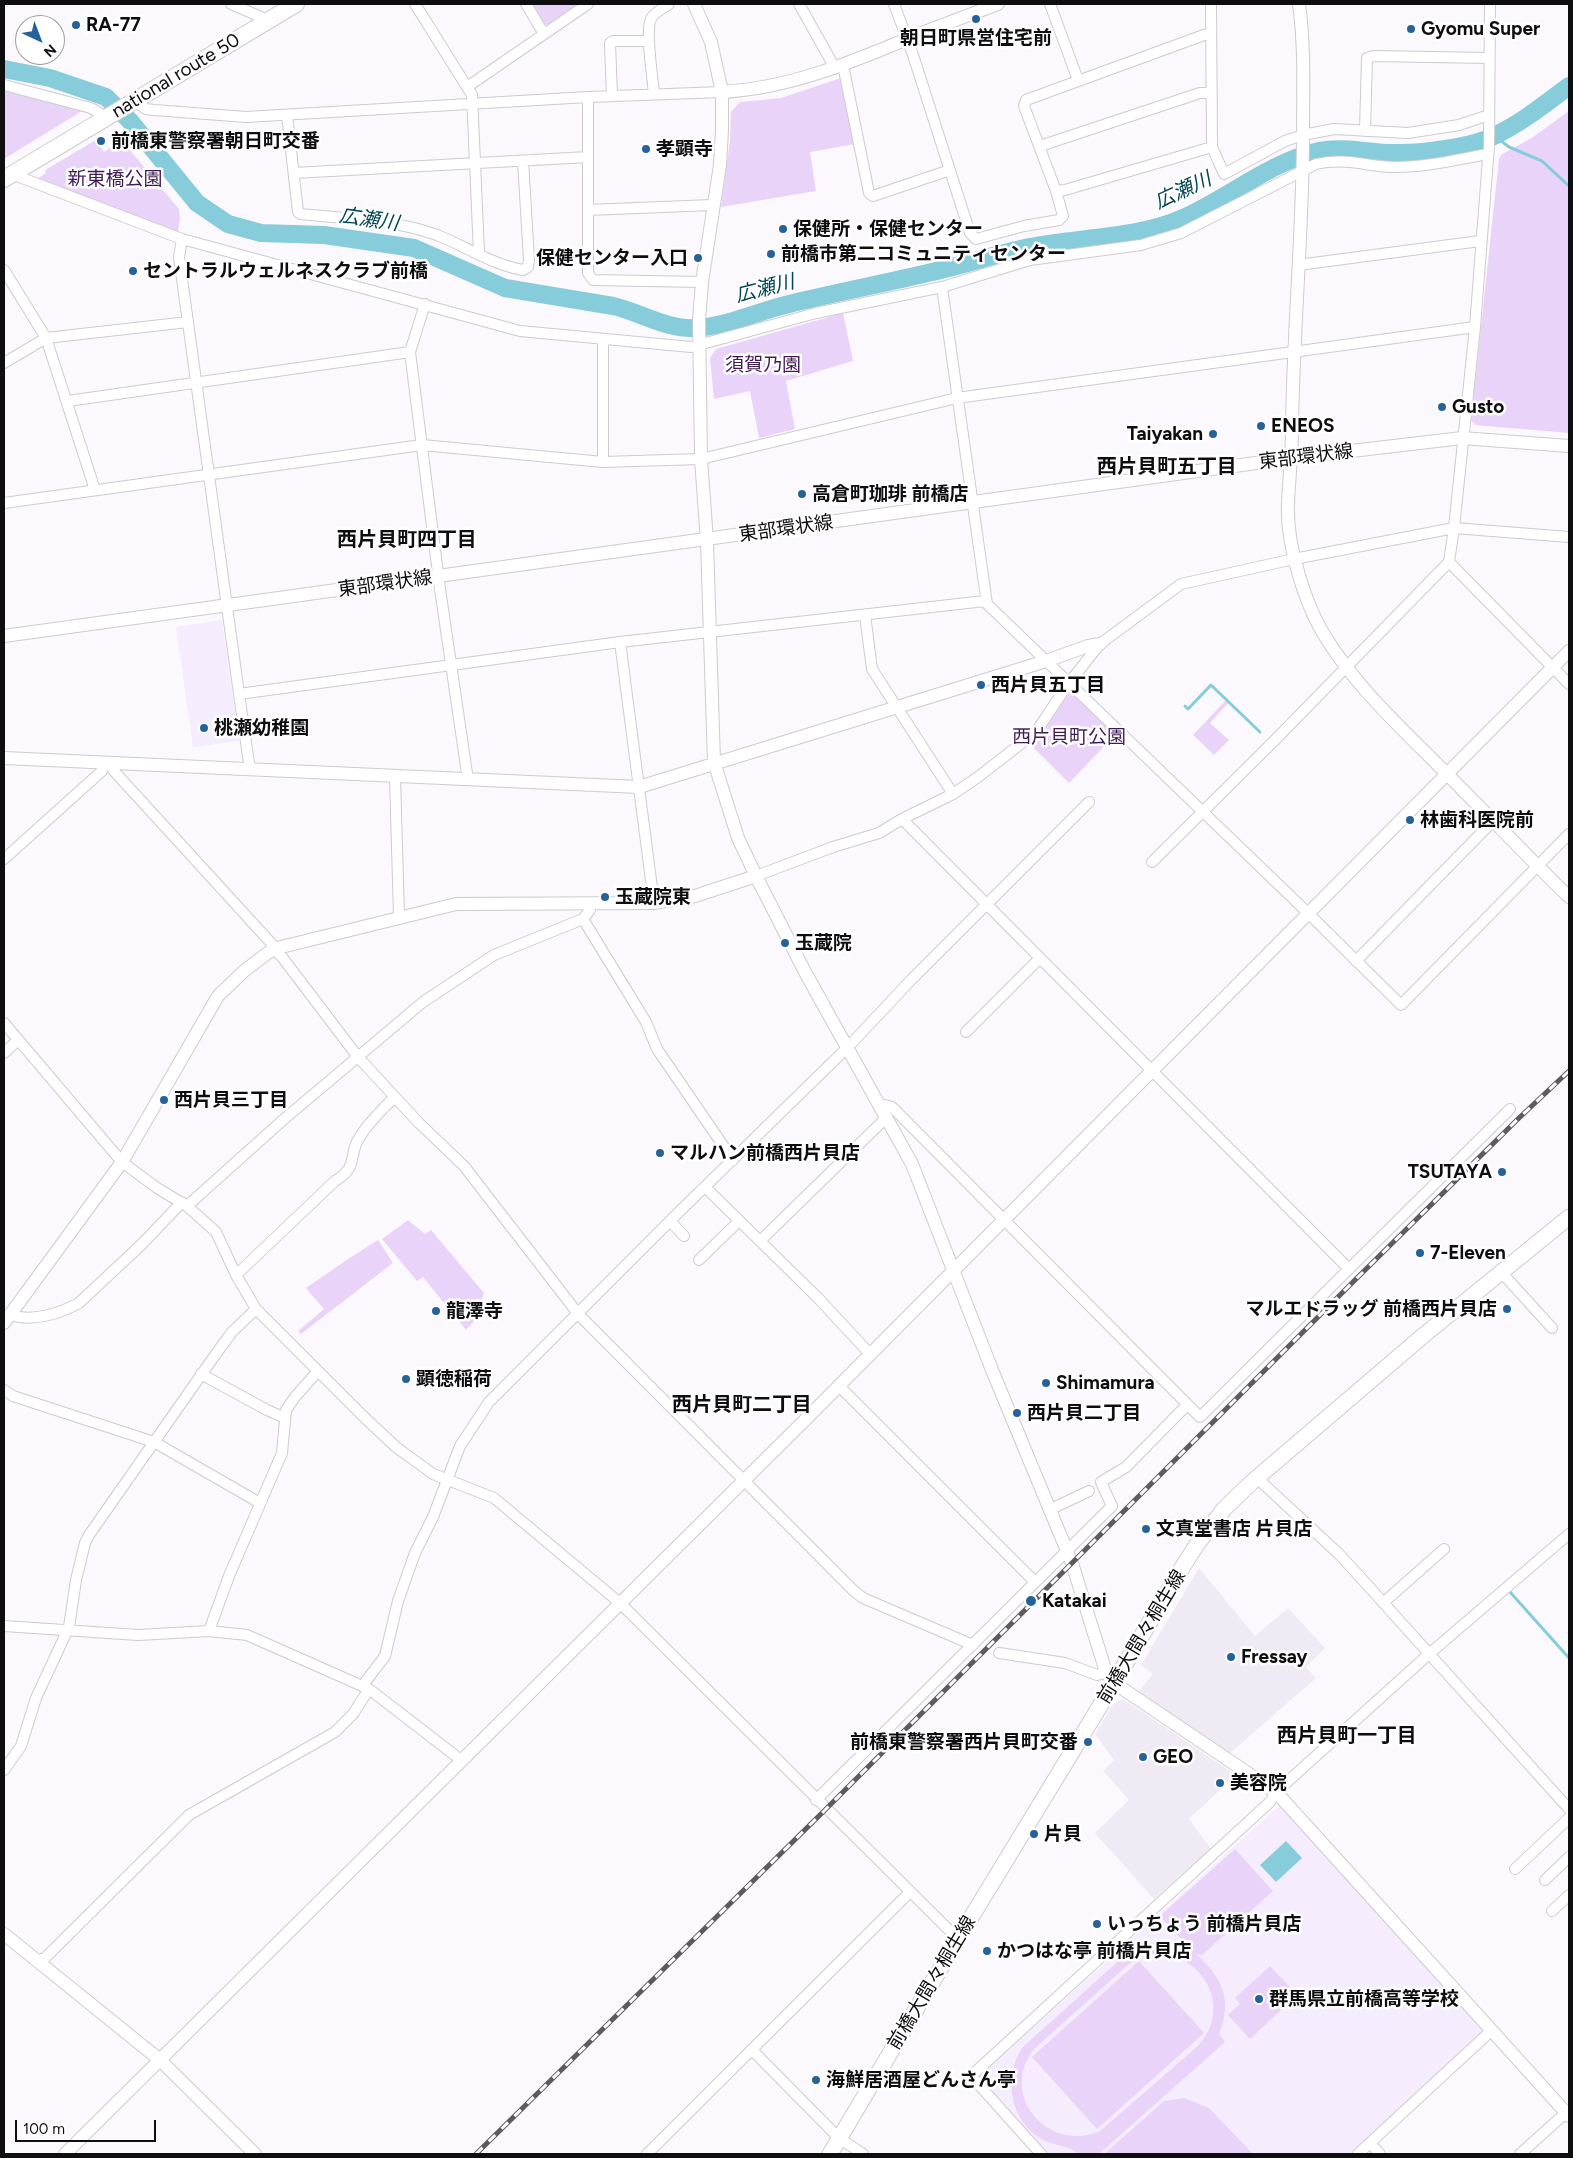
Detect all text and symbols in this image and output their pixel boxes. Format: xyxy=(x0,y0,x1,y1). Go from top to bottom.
marker: 朝日町県営住宅前 xyxy=(970,13,982,25)
place label: RA-77 xyxy=(86,14,141,36)
north arrow xyxy=(15,15,65,65)
place label: Gyomu Super xyxy=(1421,18,1540,40)
marker: RA-77 xyxy=(70,19,82,31)
marker: Gyomu Super xyxy=(1405,23,1417,35)
place label: 朝日町県営住宅前 xyxy=(900,27,1052,49)
street label: national route 50 xyxy=(108,29,244,123)
text: N xyxy=(40,41,60,61)
place label: 前橋東警察署朝日町交番 xyxy=(111,130,320,152)
marker: 前橋東警察署朝日町交番 xyxy=(95,135,107,147)
place label: 孝顕寺 xyxy=(656,138,713,160)
marker: 孝顕寺 xyxy=(640,143,652,155)
water label: 広瀬川 xyxy=(1151,167,1215,215)
park label: 新東橋公園 xyxy=(68,168,162,190)
water label: 広瀬川 xyxy=(338,204,400,236)
place label: 保健所・保健センター xyxy=(793,218,983,240)
marker: 保健所・保健センター xyxy=(777,223,789,235)
place label: 前橋市第二コミュニティセンター xyxy=(781,243,1066,265)
place label: 保健センター入口 xyxy=(536,247,688,269)
marker: 前橋市第二コミュニティセンター xyxy=(765,248,777,260)
marker: 保健センター入口 xyxy=(692,252,704,264)
place label: セントラルウェルネスクラブ前橋 xyxy=(143,260,428,282)
marker: セントラルウェルネスクラブ前橋 xyxy=(127,265,139,277)
water label: 広瀬川 xyxy=(733,270,797,308)
park label: 須賀乃園 xyxy=(725,354,801,376)
place label: Gusto xyxy=(1452,396,1504,418)
marker: Gusto xyxy=(1436,401,1448,413)
place label: ENEOS xyxy=(1271,415,1335,437)
marker: ENEOS xyxy=(1255,420,1267,432)
place label: Taiyakan xyxy=(1127,423,1203,445)
marker: Taiyakan xyxy=(1207,428,1219,440)
street label: 東部環状線 xyxy=(1257,440,1355,474)
district label: 西片貝町五丁目 xyxy=(1097,455,1237,479)
place label: 高倉町珈琲 前橋店 xyxy=(812,483,969,505)
marker: 高倉町珈琲 前橋店 xyxy=(796,488,808,500)
street label: 東部環状線 xyxy=(737,511,835,547)
district label: 西片貝町四丁目 xyxy=(337,528,477,552)
street label: 東部環状線 xyxy=(336,566,434,602)
place label: 西片貝五丁目 xyxy=(991,674,1105,696)
marker: 西片貝五丁目 xyxy=(975,679,987,691)
place label: 桃瀬幼稚園 xyxy=(214,717,309,739)
marker: 桃瀬幼稚園 xyxy=(198,722,210,734)
park label: 西片貝町公園 xyxy=(1012,726,1126,748)
place label: 林歯科医院前 xyxy=(1420,809,1534,831)
marker: 林歯科医院前 xyxy=(1404,814,1416,826)
place label: 玉蔵院東 xyxy=(615,886,691,908)
marker: 玉蔵院東 xyxy=(599,891,611,903)
place label: 玉蔵院 xyxy=(795,932,852,954)
marker: 玉蔵院 xyxy=(779,937,791,949)
place label: 西片貝三丁目 xyxy=(174,1089,288,1111)
marker: 西片貝三丁目 xyxy=(158,1094,170,1106)
place label: マルハン前橋西片貝店 xyxy=(670,1142,860,1164)
marker: マルハン前橋西片貝店 xyxy=(654,1147,666,1159)
place label: TSUTAYA xyxy=(1408,1161,1492,1183)
marker: TSUTAYA xyxy=(1496,1166,1508,1178)
place label: 7-Eleven xyxy=(1430,1242,1506,1264)
marker: 7-Eleven xyxy=(1414,1247,1426,1259)
place label: マルエドラッグ 前橋西片貝店 xyxy=(1245,1298,1497,1320)
place label: 龍澤寺 xyxy=(446,1300,503,1322)
marker: マルエドラッグ 前橋西片貝店 xyxy=(1501,1303,1513,1315)
marker: 龍澤寺 xyxy=(430,1305,442,1317)
place label: 顕徳稲荷 xyxy=(416,1368,492,1390)
place label: Shimamura xyxy=(1056,1372,1155,1394)
marker: 顕徳稲荷 xyxy=(400,1373,412,1385)
marker: Shimamura xyxy=(1040,1377,1052,1389)
district label: 西片貝町二丁目 xyxy=(672,1393,812,1417)
place label: 西片貝二丁目 xyxy=(1027,1402,1141,1424)
marker: 西片貝二丁目 xyxy=(1011,1407,1023,1419)
place label: 文真堂書店 片貝店 xyxy=(1156,1518,1313,1540)
marker: 文真堂書店 片貝店 xyxy=(1140,1523,1152,1535)
street label: 前橋大間々桐生線 xyxy=(1093,1566,1191,1708)
place label: Katakai xyxy=(1042,1590,1107,1612)
marker: Katakai xyxy=(1024,1594,1038,1608)
place label: Fressay xyxy=(1241,1646,1308,1668)
marker: Fressay xyxy=(1225,1651,1237,1663)
district label: 西片貝町一丁目 xyxy=(1277,1724,1417,1748)
place label: 前橋東警察署西片貝町交番 xyxy=(850,1731,1078,1753)
marker: 前橋東警察署西片貝町交番 xyxy=(1082,1736,1094,1748)
place label: GEO xyxy=(1153,1746,1193,1768)
marker: GEO xyxy=(1137,1751,1149,1763)
place label: 美容院 xyxy=(1230,1772,1287,1794)
marker: 美容院 xyxy=(1214,1777,1226,1789)
place label: 片貝 xyxy=(1044,1823,1082,1845)
marker: 片貝 xyxy=(1028,1828,1040,1840)
street label: 前橋大間々桐生線 xyxy=(883,1912,981,2054)
place label: いっちょう 前橋片貝店 xyxy=(1107,1913,1302,1935)
marker: いっちょう 前橋片貝店 xyxy=(1091,1918,1103,1930)
place label: かつはな亭 前橋片貝店 xyxy=(997,1940,1192,1962)
marker: かつはな亭 前橋片貝店 xyxy=(981,1945,993,1957)
place label: 群馬県立前橋高等学校 xyxy=(1269,1988,1459,2010)
marker: 群馬県立前橋高等学校 xyxy=(1253,1993,1265,2005)
place label: 海鮮居酒屋どんさん亭 xyxy=(826,2069,1016,2091)
marker: 海鮮居酒屋どんさん亭 xyxy=(810,2074,822,2086)
scale bar xyxy=(18,2110,159,2142)
text: 100 m xyxy=(23,2120,65,2138)

